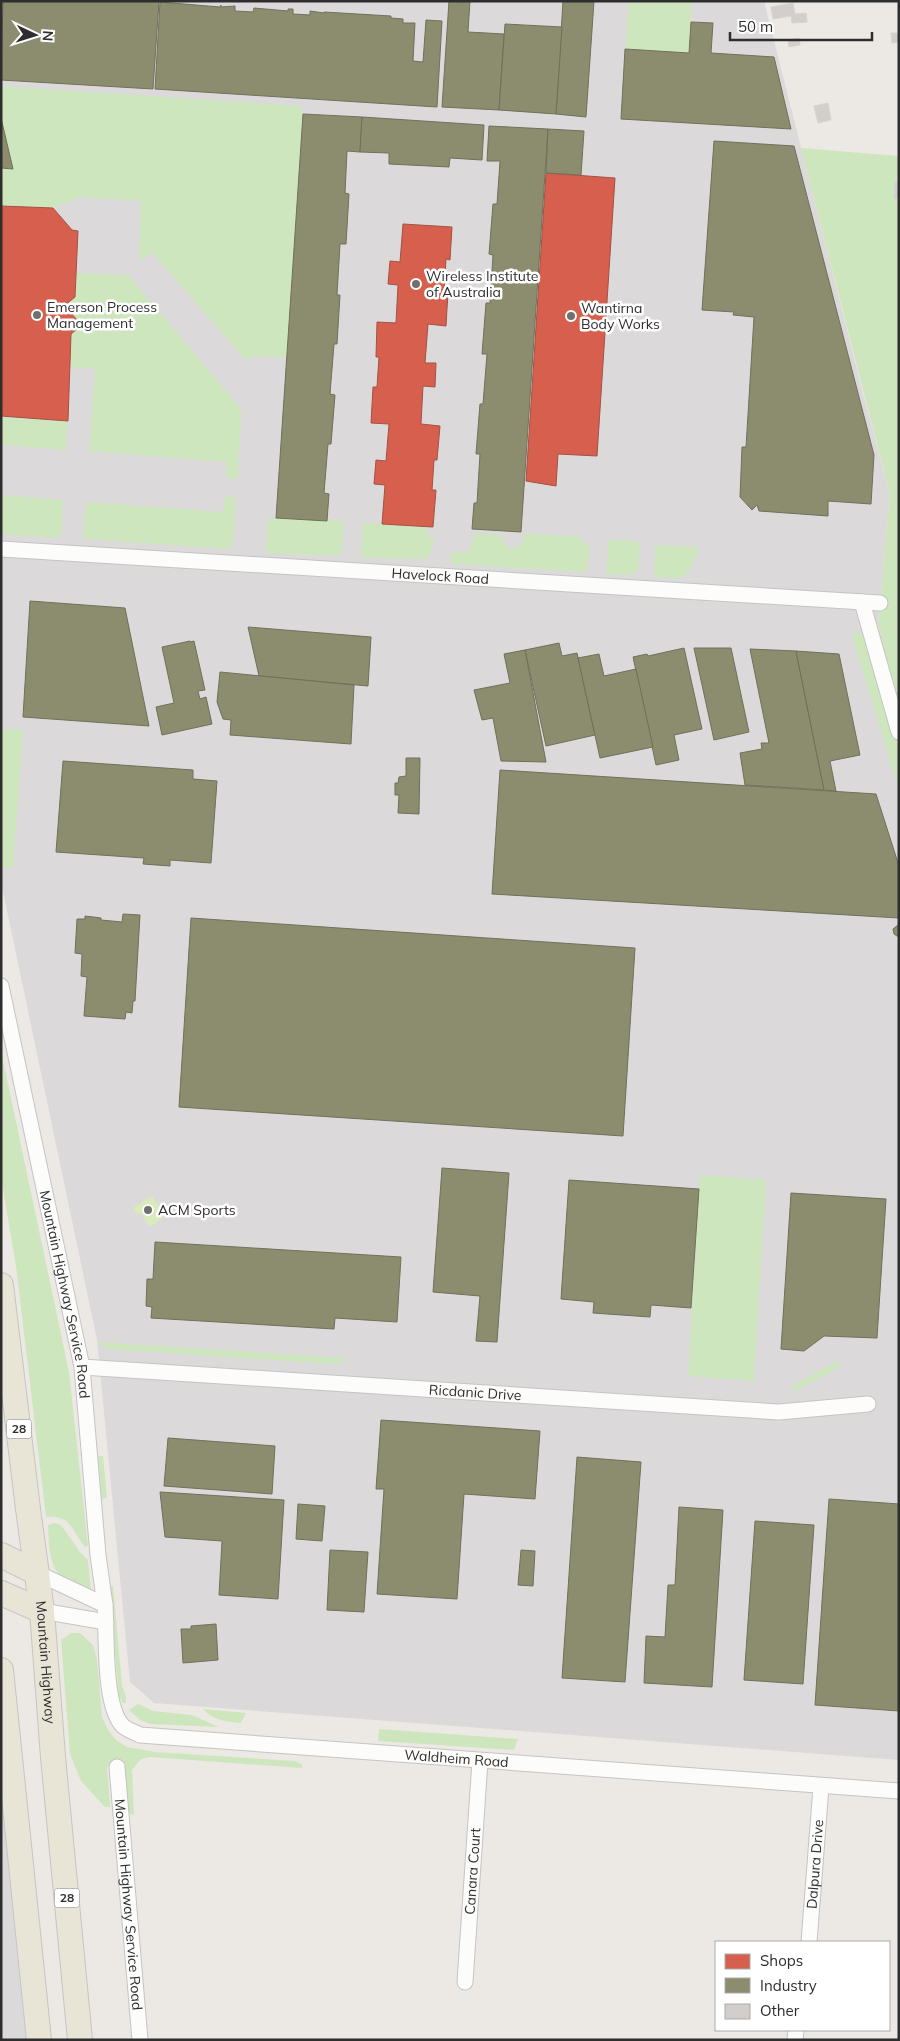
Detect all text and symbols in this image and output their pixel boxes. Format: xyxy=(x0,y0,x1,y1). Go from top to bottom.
north arrow xyxy=(10,10,60,60)
scale bar xyxy=(730,10,872,42)
text: 50 m xyxy=(738,17,773,36)
text: N xyxy=(39,30,57,42)
place label: Wireless Institute of Australia xyxy=(426,267,538,301)
marker: Wireless Institute of Australia xyxy=(410,278,422,290)
place label: Emerson Process Management xyxy=(47,298,157,332)
place label: Wantirna Body Works xyxy=(581,299,660,333)
marker: Emerson Process Management xyxy=(31,309,43,321)
marker: Wantirna Body Works xyxy=(565,310,577,322)
street label: Havelock Road xyxy=(391,564,489,588)
street label: Mountain Highway Service Road xyxy=(36,1189,94,1399)
place label: ACM Sports xyxy=(158,1201,236,1219)
marker: ACM Sports xyxy=(142,1204,154,1216)
street label: Ricdanic Drive xyxy=(428,1380,522,1404)
road number: 28 xyxy=(6,1420,32,1438)
street label: Mountain Highway xyxy=(32,1600,60,1725)
street label: Waldheim Road xyxy=(404,1746,509,1771)
street label: Mountain Highway Service Road xyxy=(111,1798,146,2011)
street label: Dalpura Drive xyxy=(803,1819,827,1910)
street label: Canara Court xyxy=(461,1827,484,1915)
road number: 28 xyxy=(54,1889,80,1908)
legend xyxy=(715,1941,890,2031)
text: Shops xyxy=(760,1951,803,1970)
text: Industry xyxy=(760,1976,817,1995)
text: Other xyxy=(760,2001,800,2020)

